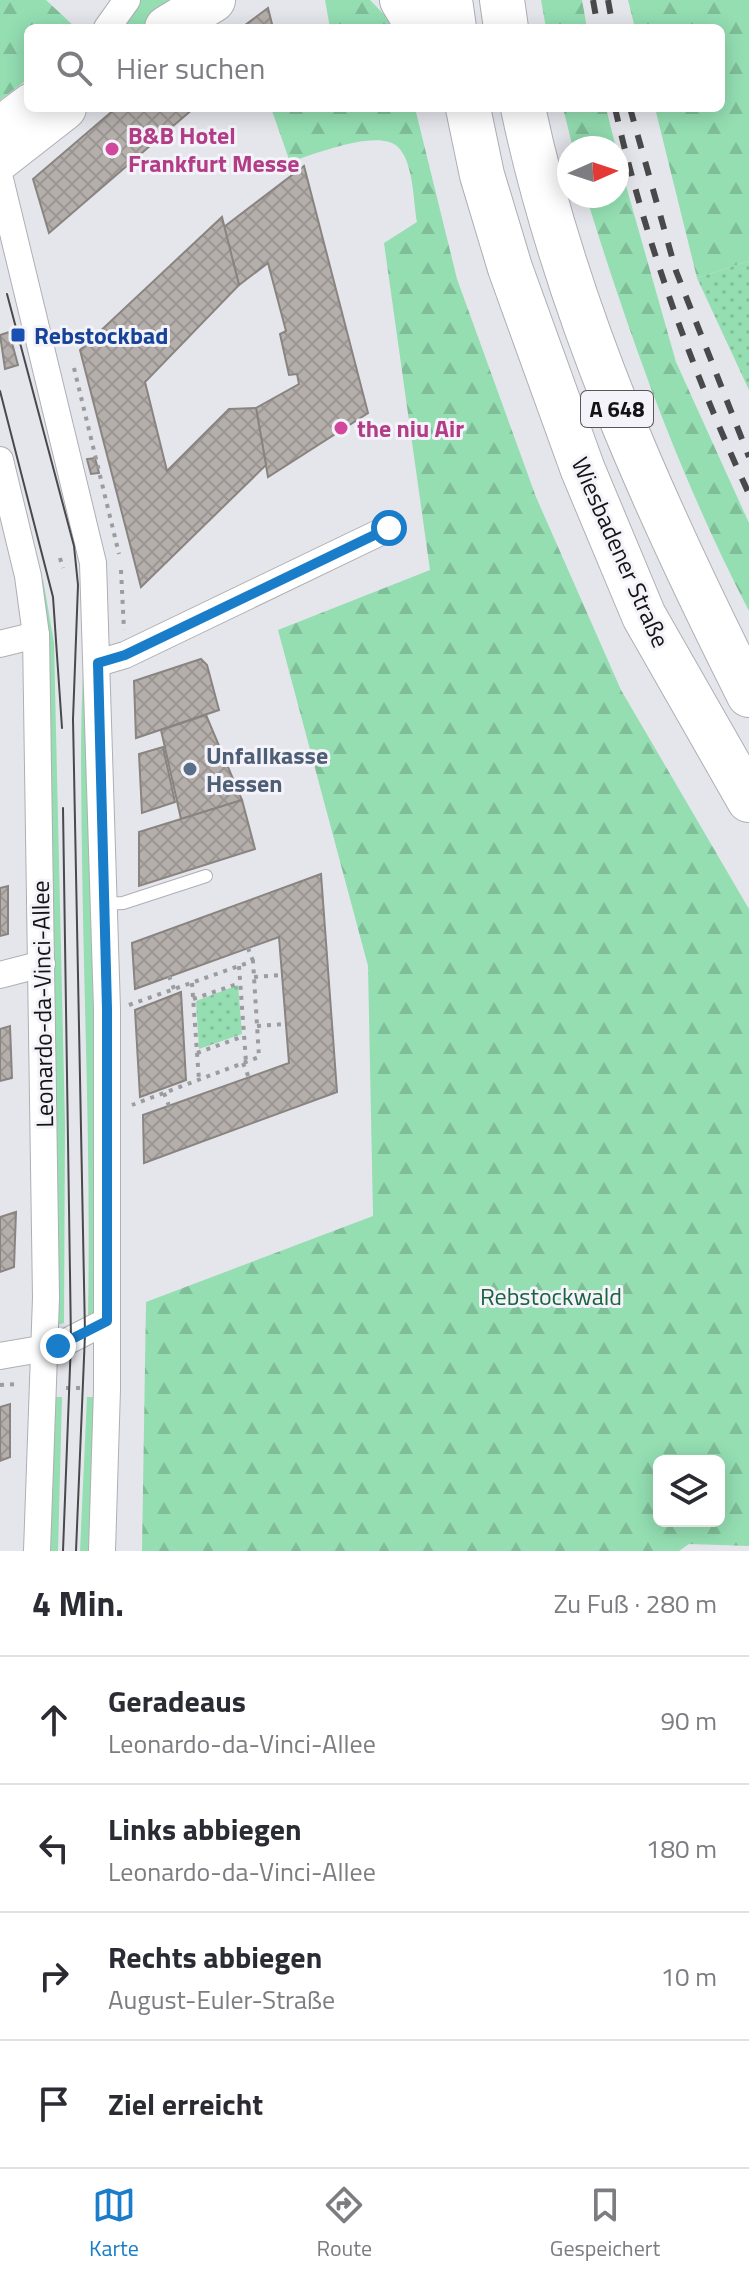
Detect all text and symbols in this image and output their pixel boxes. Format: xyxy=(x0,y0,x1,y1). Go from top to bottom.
search box xyxy=(24,24,725,112)
text: Hier suchen xyxy=(116,45,265,91)
icon: search xyxy=(52,46,96,90)
place label: B&B Hotel Frankfurt Messe xyxy=(128,117,300,181)
north arrow xyxy=(557,136,629,208)
marker: B&B Hotel Frankfurt Messe xyxy=(103,140,121,158)
place label: Rebstockbad xyxy=(34,317,168,353)
marker: Rebstockbad xyxy=(9,326,27,344)
road number: A 648 xyxy=(581,391,653,427)
place label: the niu Air xyxy=(357,410,464,446)
marker: the niu Air xyxy=(332,419,350,437)
street label: Wiesbadener Straße xyxy=(563,451,679,653)
route start xyxy=(371,510,407,546)
place label: Unfallkasse Hessen xyxy=(206,737,328,801)
marker: Unfallkasse Hessen xyxy=(181,760,199,778)
street label: Leonardo-da-Vinci-Allee xyxy=(22,880,62,1128)
park label: Rebstockwald xyxy=(480,1278,622,1314)
route end xyxy=(40,1328,76,1364)
map controls xyxy=(653,1455,725,1527)
button: layers xyxy=(653,1455,725,1527)
text: 4 Min. xyxy=(32,1577,124,1629)
text: Zu Fuß · 280 m xyxy=(554,1584,717,1623)
text: Geradeaus xyxy=(108,1678,246,1724)
icon: ahead xyxy=(32,1698,76,1742)
text: 90 m xyxy=(660,1701,717,1740)
text: Leonardo-da-Vinci-Allee xyxy=(108,1724,376,1763)
text: Links abbiegen xyxy=(108,1806,302,1852)
icon: left xyxy=(32,1826,76,1870)
text: 180 m xyxy=(646,1829,717,1868)
text: Leonardo-da-Vinci-Allee xyxy=(108,1852,376,1891)
text: Rechts abbiegen xyxy=(108,1934,322,1980)
icon: right xyxy=(32,1954,76,1998)
text: 10 m xyxy=(660,1957,717,1996)
text: August-Euler-Straße xyxy=(108,1980,335,2019)
text: Ziel erreicht xyxy=(108,2081,263,2127)
icon: arrive xyxy=(32,2082,76,2126)
tab: Karte xyxy=(89,2183,139,2265)
tab: Route xyxy=(317,2183,372,2265)
tab: Gespeichert xyxy=(550,2183,660,2265)

